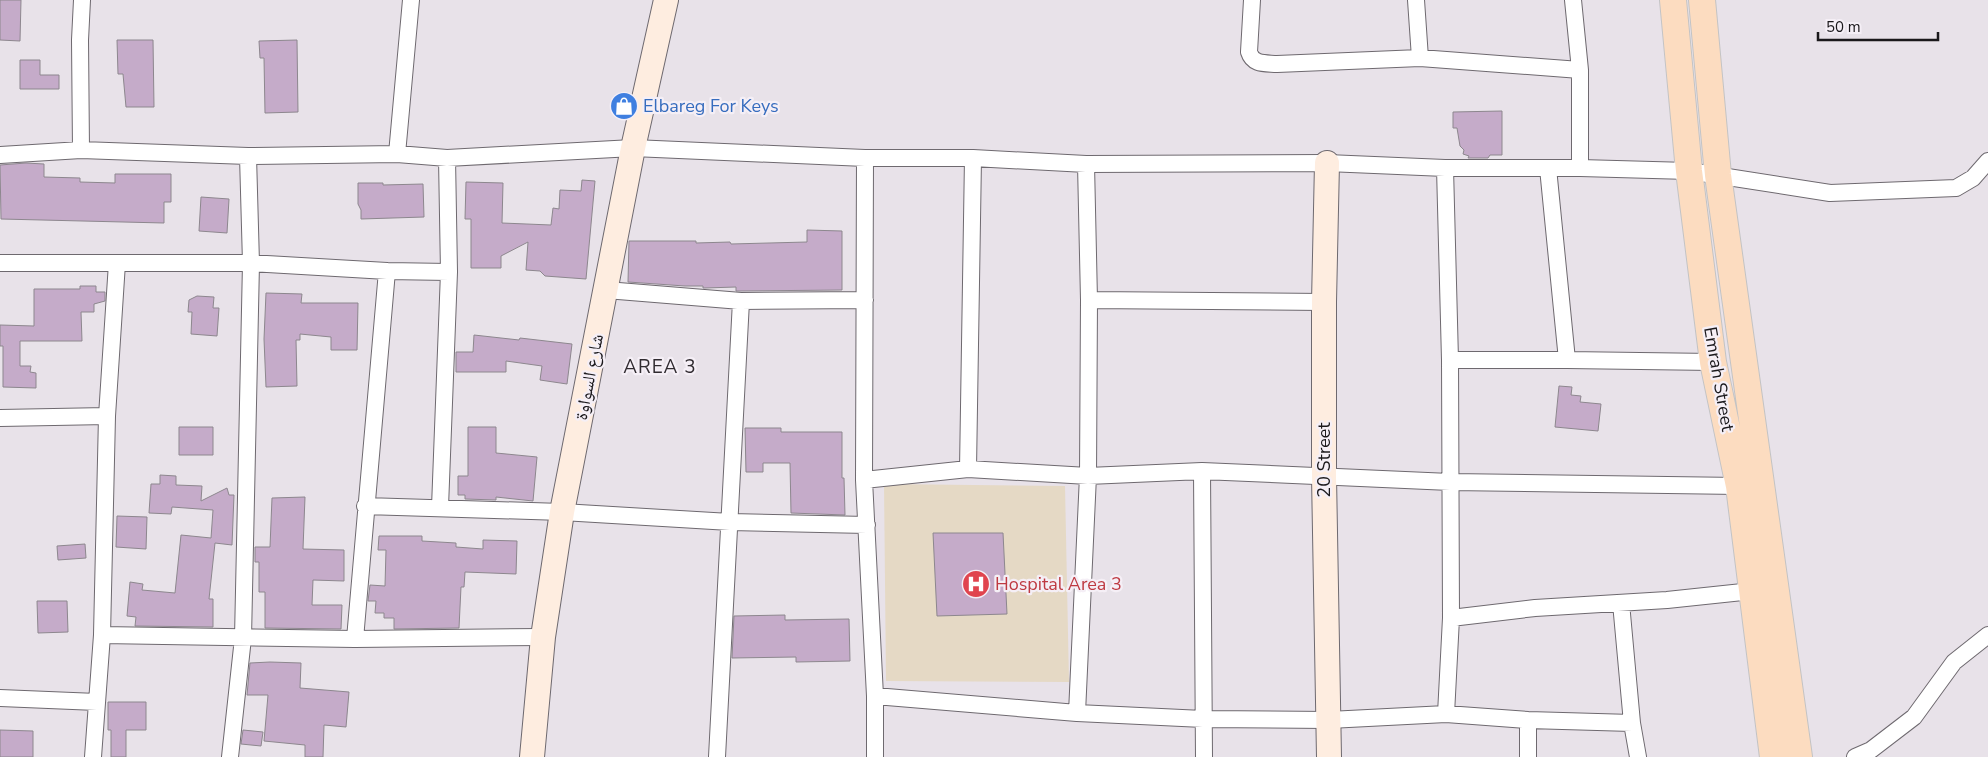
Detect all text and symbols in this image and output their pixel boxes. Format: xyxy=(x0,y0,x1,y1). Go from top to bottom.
scale bar xyxy=(1818,10,1938,42)
text: 50 m xyxy=(1826,17,1861,37)
shop icon: Elbareg For Keys xyxy=(609,91,639,121)
place label: Elbareg For Keys xyxy=(643,94,779,118)
street label: Emrah Street xyxy=(1698,325,1740,434)
street label: شارع السواوة xyxy=(569,332,609,422)
district label: AREA 3 xyxy=(623,354,697,380)
street label: 20 Street xyxy=(1312,422,1336,498)
hospital icon: Hospital Area 3 xyxy=(961,569,991,599)
place label: Hospital Area 3 xyxy=(995,572,1122,596)

